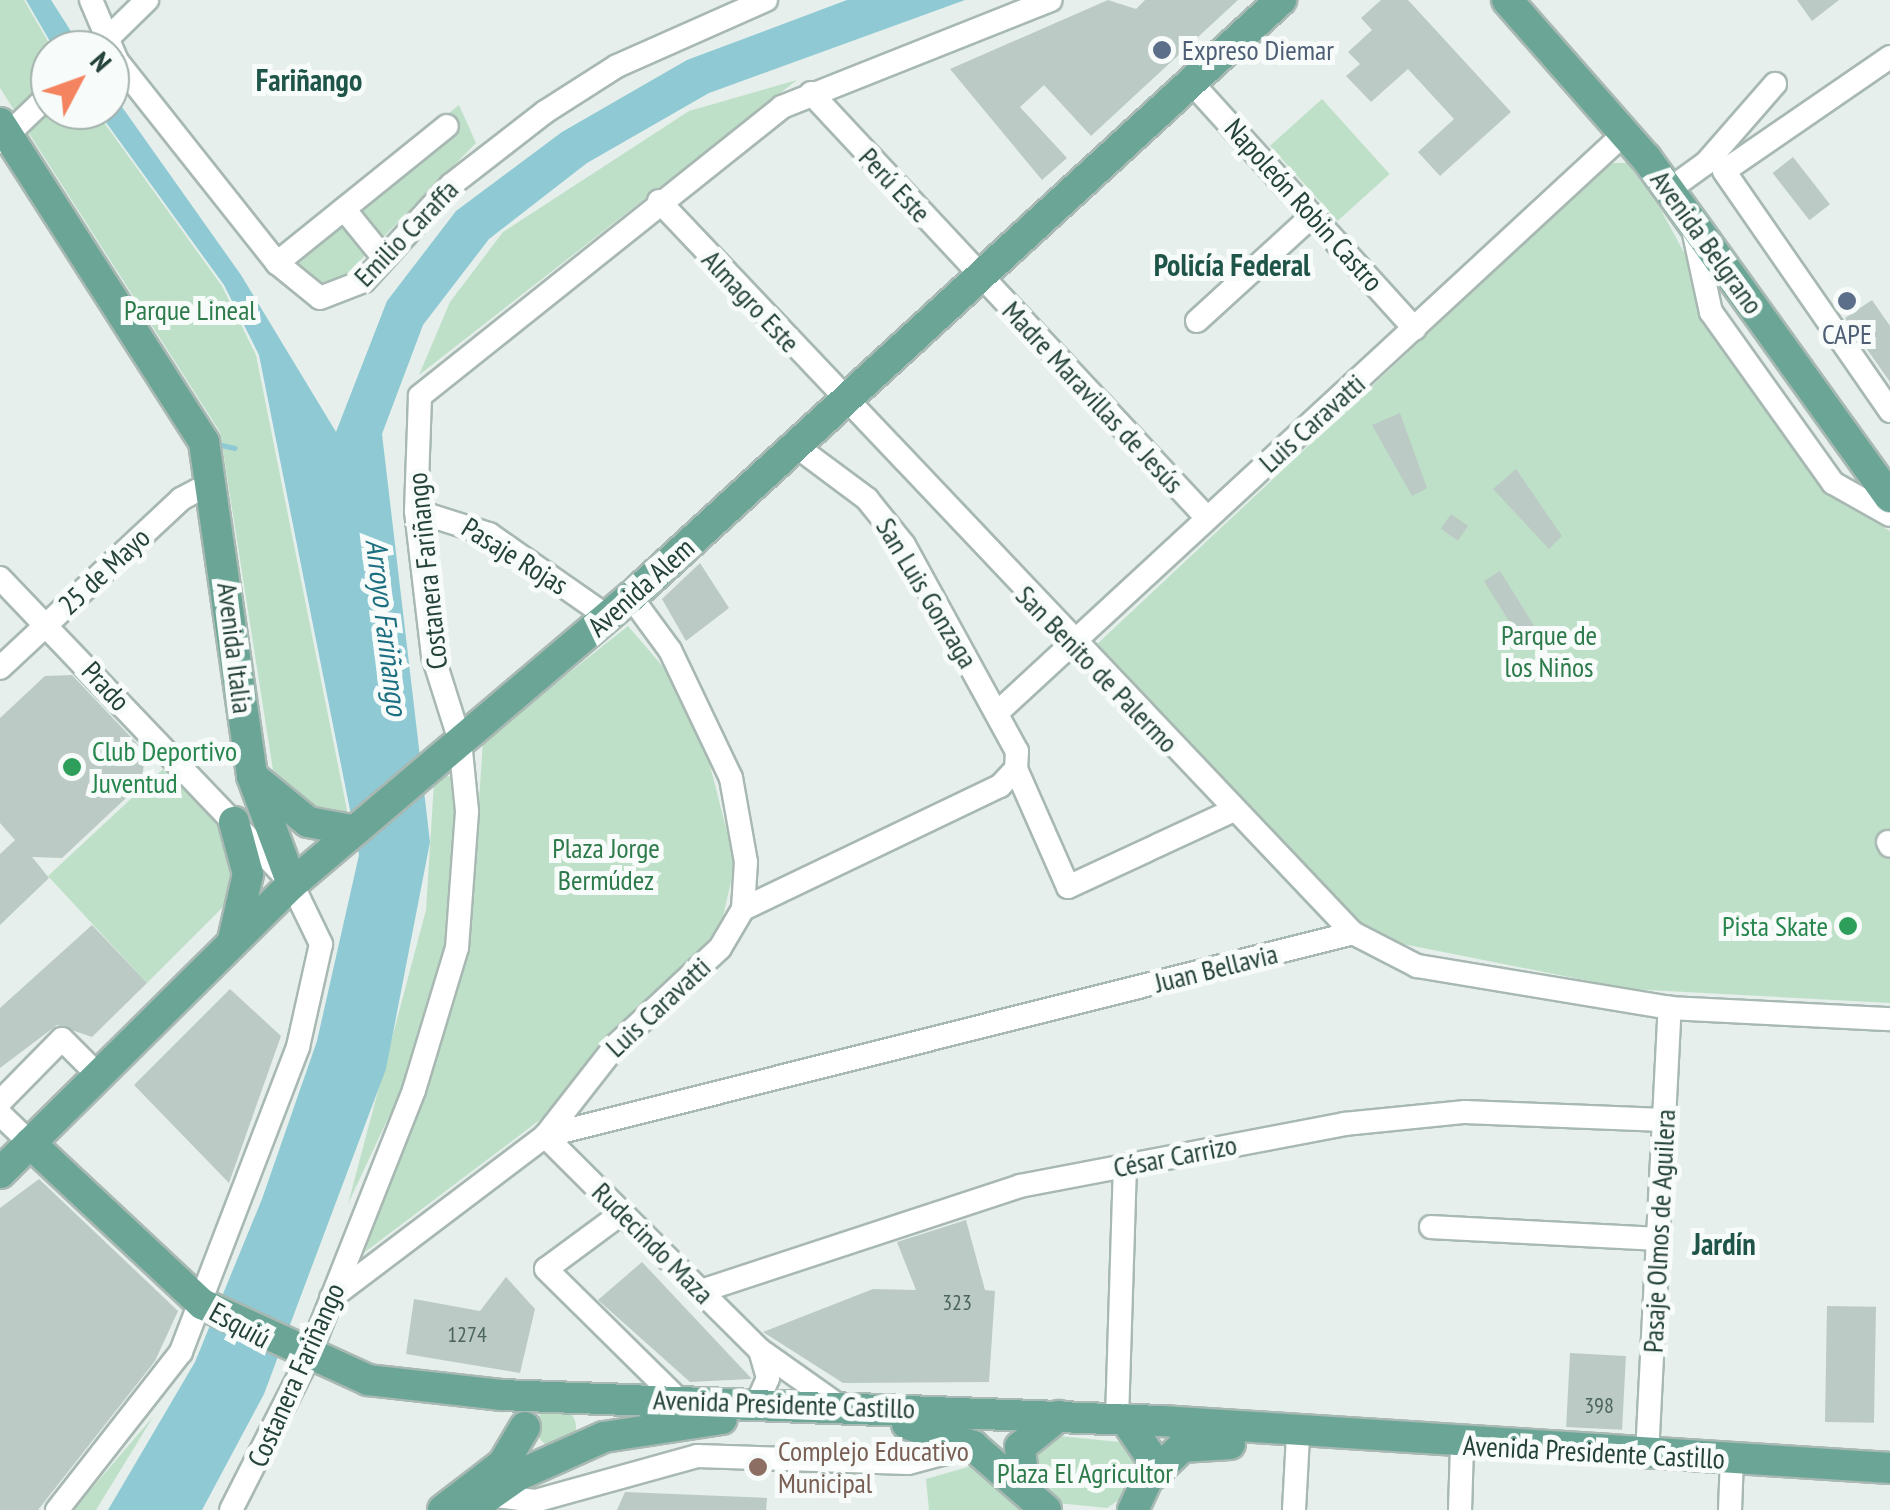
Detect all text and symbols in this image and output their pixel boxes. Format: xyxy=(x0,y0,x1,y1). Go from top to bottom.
north arrow xyxy=(30,30,130,130)
place label: Expreso Diemar xyxy=(1182,33,1334,67)
marker: Expreso Diemar xyxy=(1151,39,1173,61)
text: N xyxy=(83,43,120,79)
district label: Fariñango xyxy=(256,62,362,98)
street label: Napoleón Robin Castro xyxy=(1218,112,1390,298)
street label: Perú Este xyxy=(852,141,938,229)
street label: Avenida Belgrano xyxy=(1644,164,1770,320)
street label: Emilio Caraffa xyxy=(347,173,465,293)
street label: Almagro Este xyxy=(695,243,807,359)
district label: Policía Federal xyxy=(1154,247,1310,283)
marker: CAPE xyxy=(1836,290,1858,312)
park label: Parque Lineal xyxy=(124,293,256,327)
street label: Madre Maravillas de Jesús xyxy=(996,294,1190,500)
place label: CAPE xyxy=(1822,317,1872,351)
street label: Luis Caravatti xyxy=(1252,367,1372,479)
street label: Costanera Fariñango xyxy=(400,471,454,671)
street label: Pasaje Rojas xyxy=(456,510,574,602)
street label: San Luis Gonzaga xyxy=(869,512,985,674)
street label: 25 de Mayo xyxy=(51,520,157,622)
street label: Avenida Alem xyxy=(581,530,701,644)
water label: Arroyo Fariñango xyxy=(358,537,416,717)
street label: San Benito de Palermo xyxy=(1009,579,1185,759)
street label: Avenida Italia xyxy=(210,581,260,715)
park label: Parque de los Niños xyxy=(1501,618,1597,684)
street label: Prado xyxy=(75,654,137,718)
place label: Club Deportivo Juventud xyxy=(92,734,237,800)
marker: Club Deportivo Juventud xyxy=(61,756,83,778)
park label: Plaza Jorge Bermúdez xyxy=(552,831,660,897)
place label: Pista Skate xyxy=(1722,909,1828,943)
marker: Pista Skate xyxy=(1837,915,1859,937)
street label: Juan Bellavia xyxy=(1151,937,1281,999)
street label: Luis Caravatti xyxy=(599,950,717,1064)
street label: Pasaje Olmos de Aguilera xyxy=(1636,1108,1682,1354)
street label: César Carrizo xyxy=(1111,1128,1239,1184)
street label: Rudecindo Maza xyxy=(585,1175,721,1311)
district label: Jardín xyxy=(1692,1226,1756,1262)
street label: Costanera Fariñango xyxy=(240,1278,352,1472)
house number: 323 xyxy=(942,1290,972,1316)
street label: Esquiú xyxy=(204,1295,276,1355)
house number: 1274 xyxy=(447,1322,487,1348)
street label: Avenida Presidente Castillo xyxy=(652,1383,916,1425)
house number: 398 xyxy=(1584,1393,1614,1419)
street label: Avenida Presidente Castillo xyxy=(1462,1428,1726,1476)
place label: Complejo Educativo Municipal xyxy=(778,1434,969,1500)
marker: Complejo Educativo Municipal xyxy=(747,1456,769,1478)
park label: Plaza El Agricultor xyxy=(997,1456,1173,1490)

